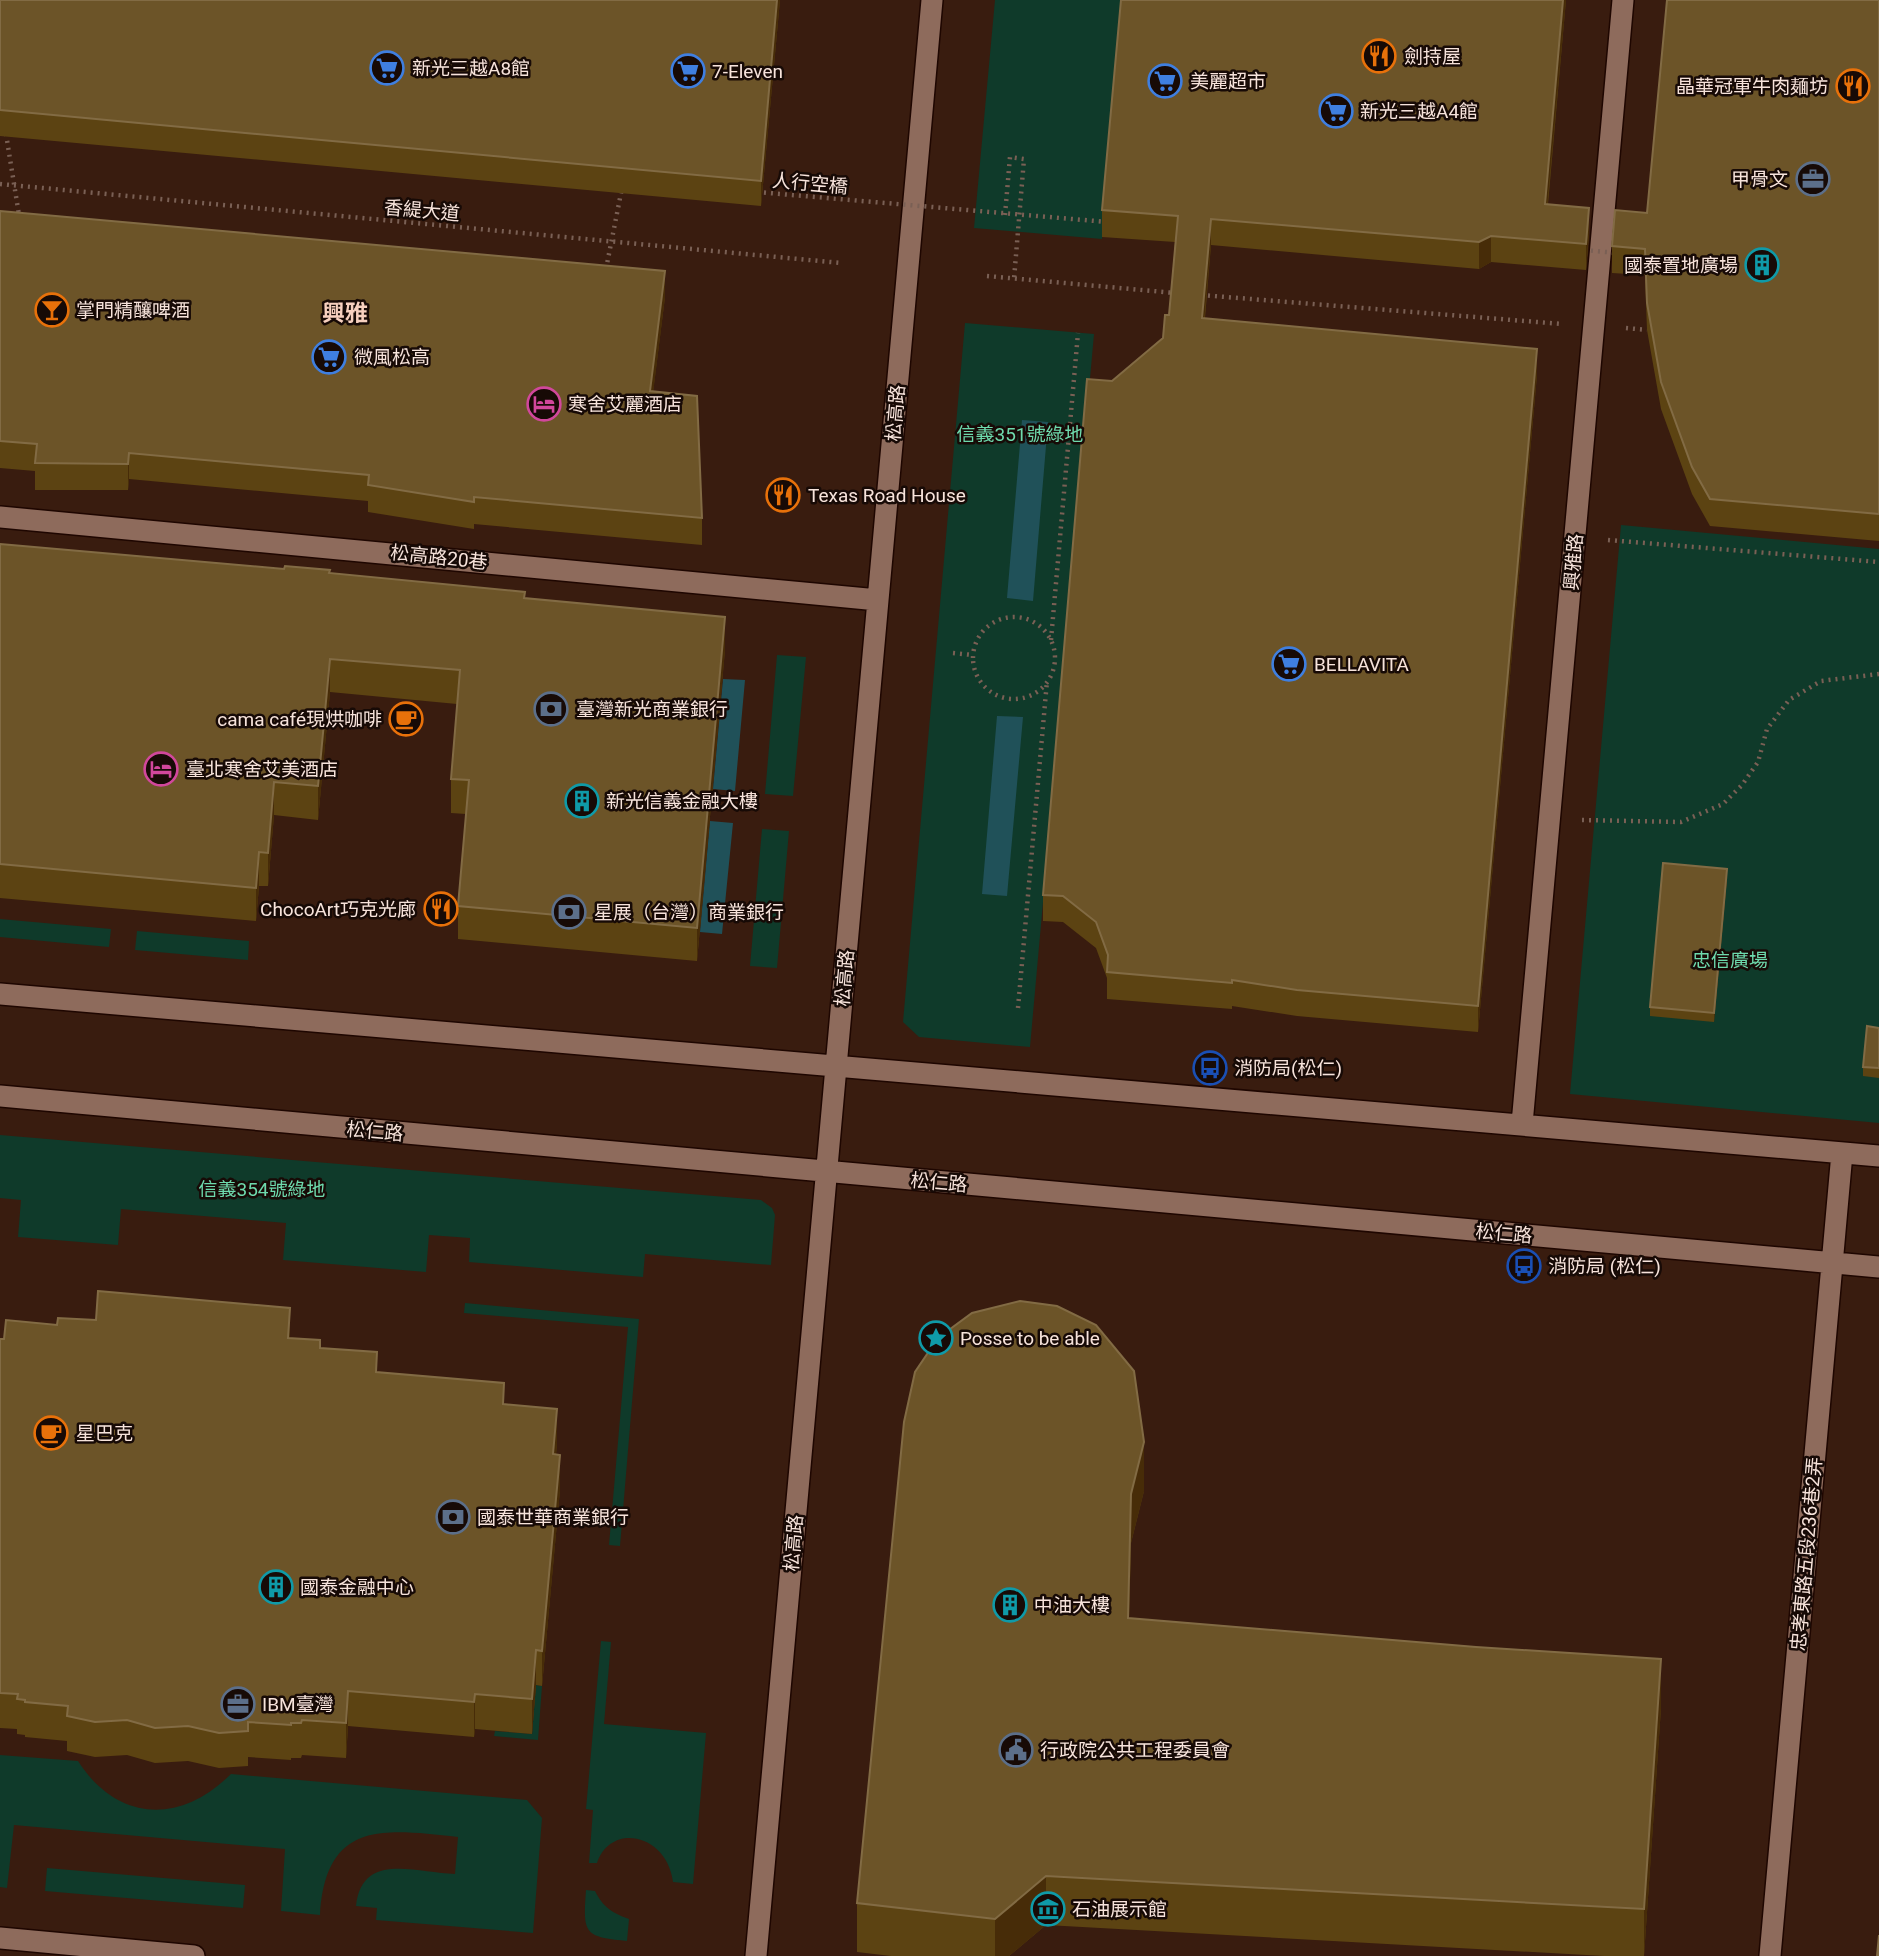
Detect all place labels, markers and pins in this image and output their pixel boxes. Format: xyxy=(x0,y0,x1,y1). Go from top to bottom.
restaurant icon: 劍持屋 xyxy=(1360,37,1398,75)
place label: 劍持屋 xyxy=(1404,45,1461,68)
supermarket icon: 新光三越A8館 xyxy=(368,49,406,87)
supermarket icon: 7-Eleven xyxy=(669,52,707,90)
place label: 新光三越A8館 xyxy=(412,57,530,80)
place label: 7-Eleven xyxy=(712,60,783,83)
supermarket icon: 美麗超市 xyxy=(1146,62,1184,100)
restaurant icon: 晶華冠軍牛肉麺坊 xyxy=(1834,67,1872,105)
place label: 美麗超市 xyxy=(1190,70,1266,93)
place label: 晶華冠軍牛肉麺坊 xyxy=(1676,75,1828,98)
supermarket icon: 新光三越A4館 xyxy=(1317,92,1355,130)
place label: 新光三越A4館 xyxy=(1360,100,1478,123)
office icon: 甲骨文 xyxy=(1794,160,1832,198)
place label: 甲骨文 xyxy=(1731,168,1788,191)
building icon: 國泰置地廣場 xyxy=(1743,246,1781,284)
place label: 國泰置地廣場 xyxy=(1624,254,1738,277)
bar icon: 掌門精釀啤酒 xyxy=(33,291,71,329)
place label: 掌門精釀啤酒 xyxy=(76,299,190,322)
supermarket icon: 微風松高 xyxy=(310,338,348,376)
place label: 微風松高 xyxy=(354,346,430,369)
hotel icon: 寒舍艾麗酒店 xyxy=(525,385,563,423)
place label: 寒舍艾麗酒店 xyxy=(568,393,682,416)
restaurant icon: Texas Road House xyxy=(764,476,802,514)
place label: Texas Road House xyxy=(808,484,966,507)
supermarket icon: BELLAVITA xyxy=(1270,645,1308,683)
place label: BELLAVITA xyxy=(1314,653,1409,676)
bank icon: 臺灣新光商業銀行 xyxy=(532,690,570,728)
place label: 臺灣新光商業銀行 xyxy=(576,698,728,721)
cafe icon: cama café現烘咖啡 xyxy=(387,700,425,738)
place label: cama café現烘咖啡 xyxy=(217,708,382,731)
hotel icon: 臺北寒舍艾美酒店 xyxy=(142,750,180,788)
place label: 臺北寒舍艾美酒店 xyxy=(186,758,338,781)
building icon: 新光信義金融大樓 xyxy=(563,782,601,820)
place label: 新光信義金融大樓 xyxy=(606,790,758,813)
restaurant icon: ChocoArt巧克光廊 xyxy=(422,890,460,928)
bank icon: 星展（台灣）商業銀行 xyxy=(550,893,588,931)
place label: ChocoArt巧克光廊 xyxy=(260,898,416,921)
place label: 星展（台灣）商業銀行 xyxy=(594,901,784,924)
bus stop icon: 消防局(松仁) xyxy=(1191,1049,1229,1087)
place label: 消防局(松仁) xyxy=(1234,1057,1342,1080)
bus stop icon: 消防局 (松仁) xyxy=(1505,1247,1543,1285)
place label: 消防局 (松仁) xyxy=(1548,1255,1661,1278)
place icon: Posse to be able xyxy=(917,1319,955,1357)
place label: Posse to be able xyxy=(960,1327,1100,1350)
cafe icon: 星巴克 xyxy=(32,1414,70,1452)
place label: 星巴克 xyxy=(76,1422,133,1445)
bank icon: 國泰世華商業銀行 xyxy=(434,1498,472,1536)
place label: 國泰世華商業銀行 xyxy=(477,1506,629,1529)
building icon: 國泰金融中心 xyxy=(257,1568,295,1606)
place label: 國泰金融中心 xyxy=(300,1576,414,1599)
building icon: 中油大樓 xyxy=(991,1586,1029,1624)
place label: 中油大樓 xyxy=(1034,1594,1110,1617)
office icon: IBM臺灣 xyxy=(219,1685,257,1723)
place label: IBM臺灣 xyxy=(262,1693,334,1716)
public building icon: 行政院公共工程委員會 xyxy=(997,1731,1035,1769)
place label: 行政院公共工程委員會 xyxy=(1040,1739,1230,1762)
museum icon: 石油展示館 xyxy=(1029,1890,1067,1928)
place label: 石油展示館 xyxy=(1072,1898,1167,1921)

